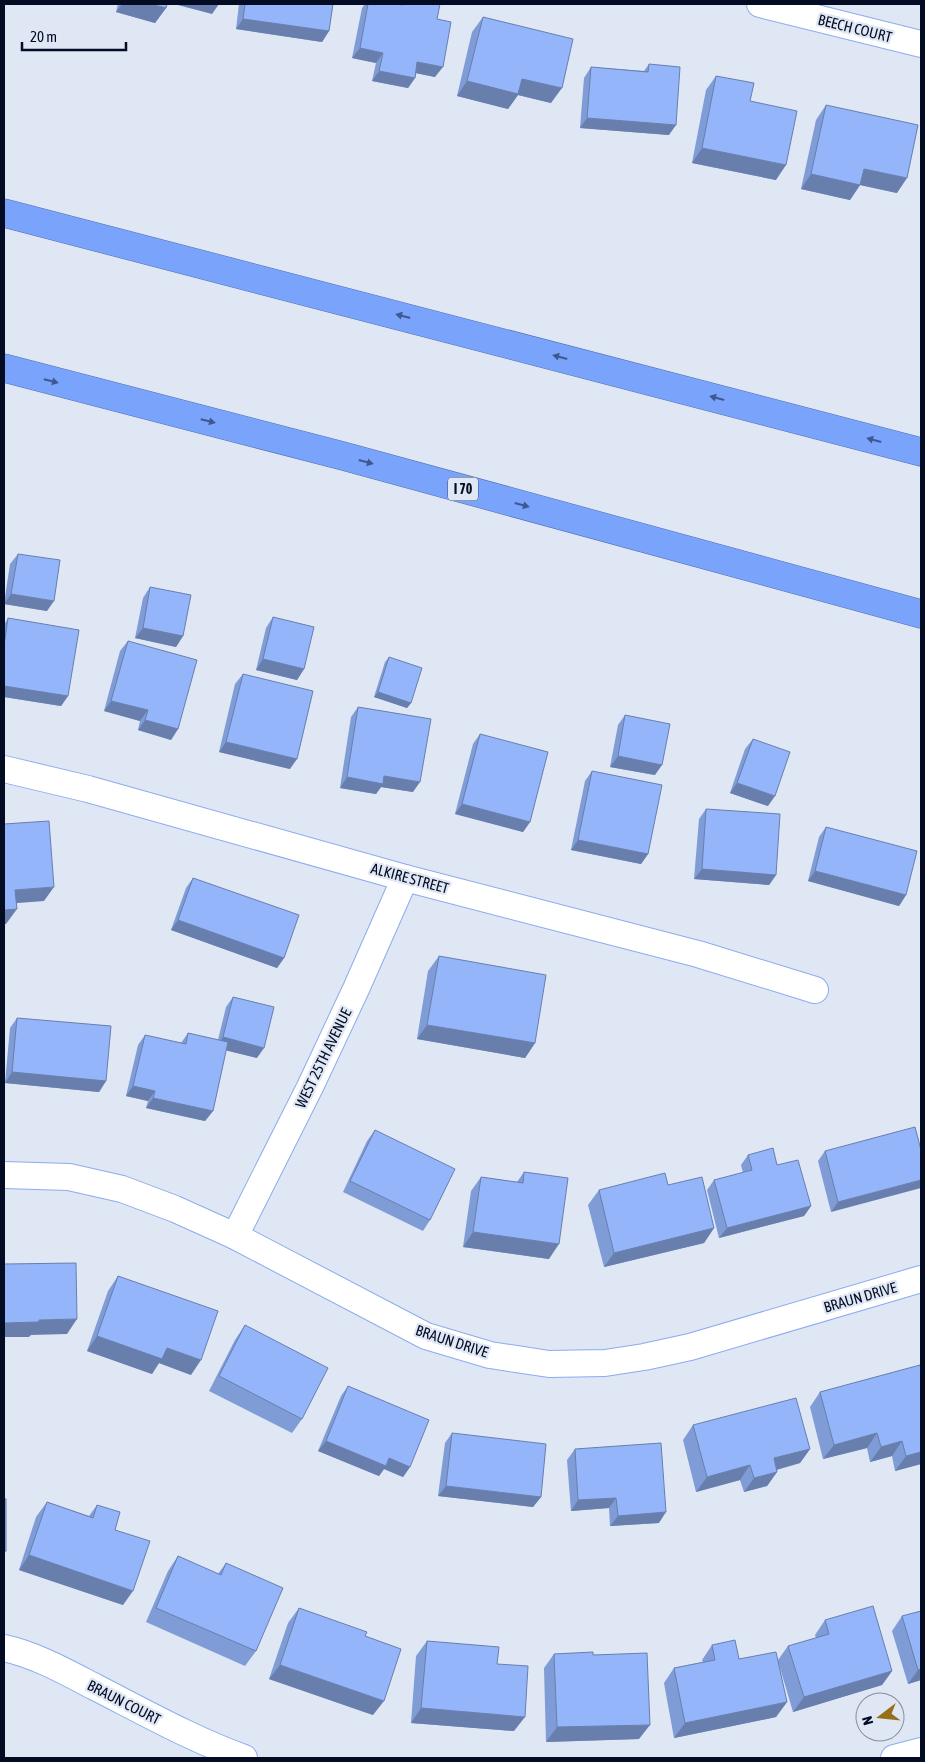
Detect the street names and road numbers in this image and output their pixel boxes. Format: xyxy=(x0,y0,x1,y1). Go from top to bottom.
street label: BEECH COURT xyxy=(816,11,894,45)
road number: I 70 xyxy=(448,478,478,500)
street label: ALKIRE STREET xyxy=(369,859,451,897)
street label: WEST 25TH AVENUE xyxy=(292,1005,355,1111)
street label: BRAUN DRIVE xyxy=(822,1278,899,1316)
street label: BRAUN DRIVE xyxy=(414,1321,491,1361)
street label: BRAUN COURT xyxy=(85,1676,164,1728)

